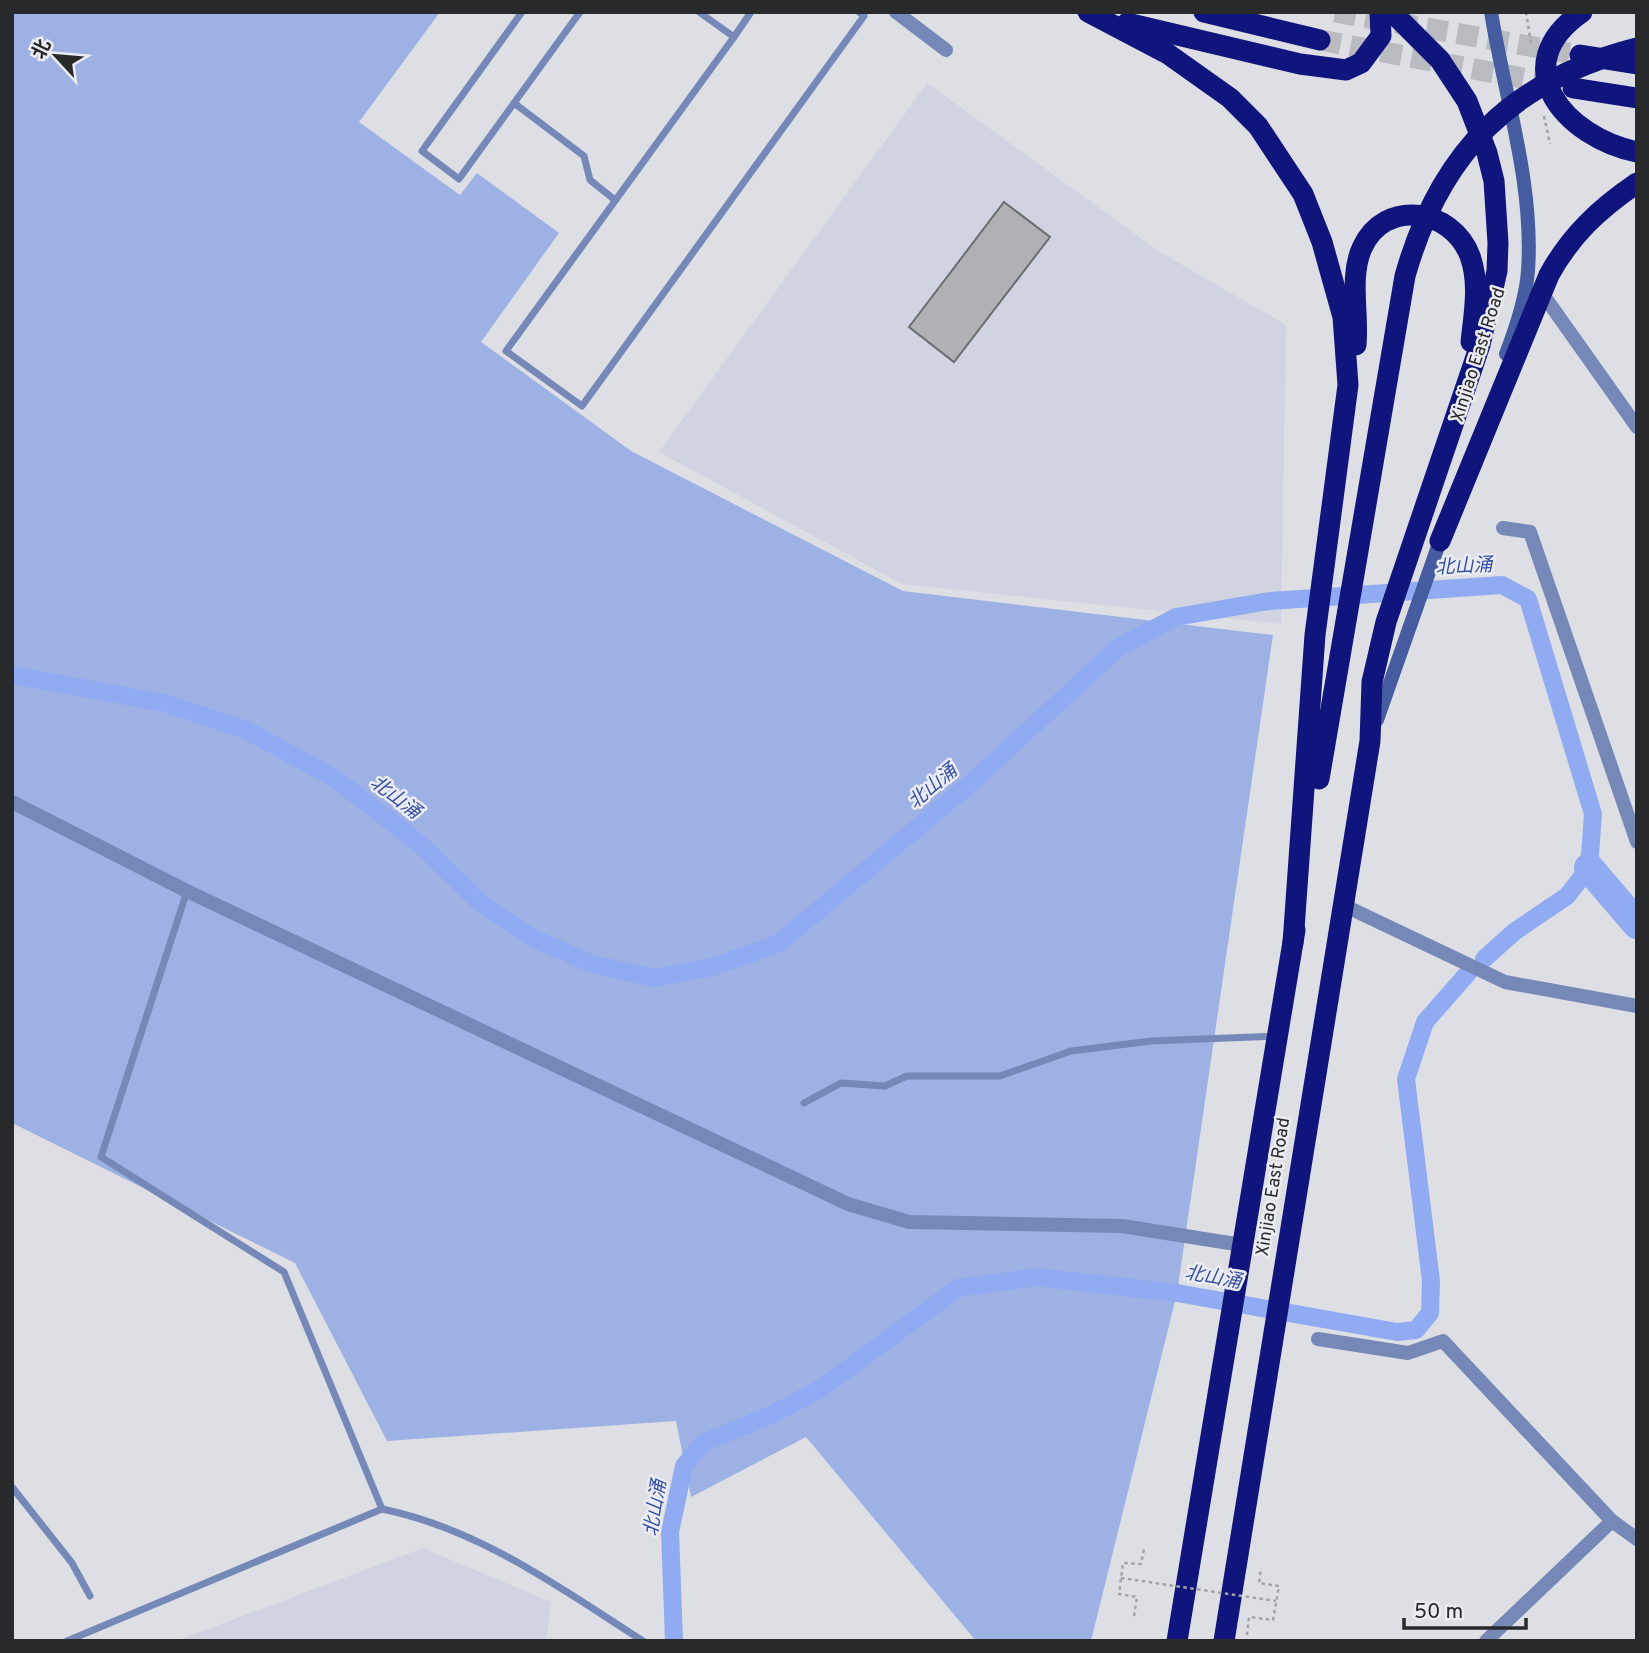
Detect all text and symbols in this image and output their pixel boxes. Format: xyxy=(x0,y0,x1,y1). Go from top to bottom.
north arrow xyxy=(21,21,91,91)
text: 北 xyxy=(28,36,57,63)
street label: Xinjiao East Road xyxy=(1446,285,1512,425)
water label: 北山涌 xyxy=(1435,553,1495,580)
water label: 北山涌 xyxy=(903,758,964,815)
water label: 北山涌 xyxy=(365,771,427,826)
street label: Xinjiao East Road xyxy=(1252,1116,1296,1258)
water label: 北山涌 xyxy=(1183,1261,1245,1295)
water label: 北山涌 xyxy=(640,1476,673,1538)
scale bar xyxy=(1404,1586,1526,1630)
text: 50 m xyxy=(1414,1599,1463,1626)

